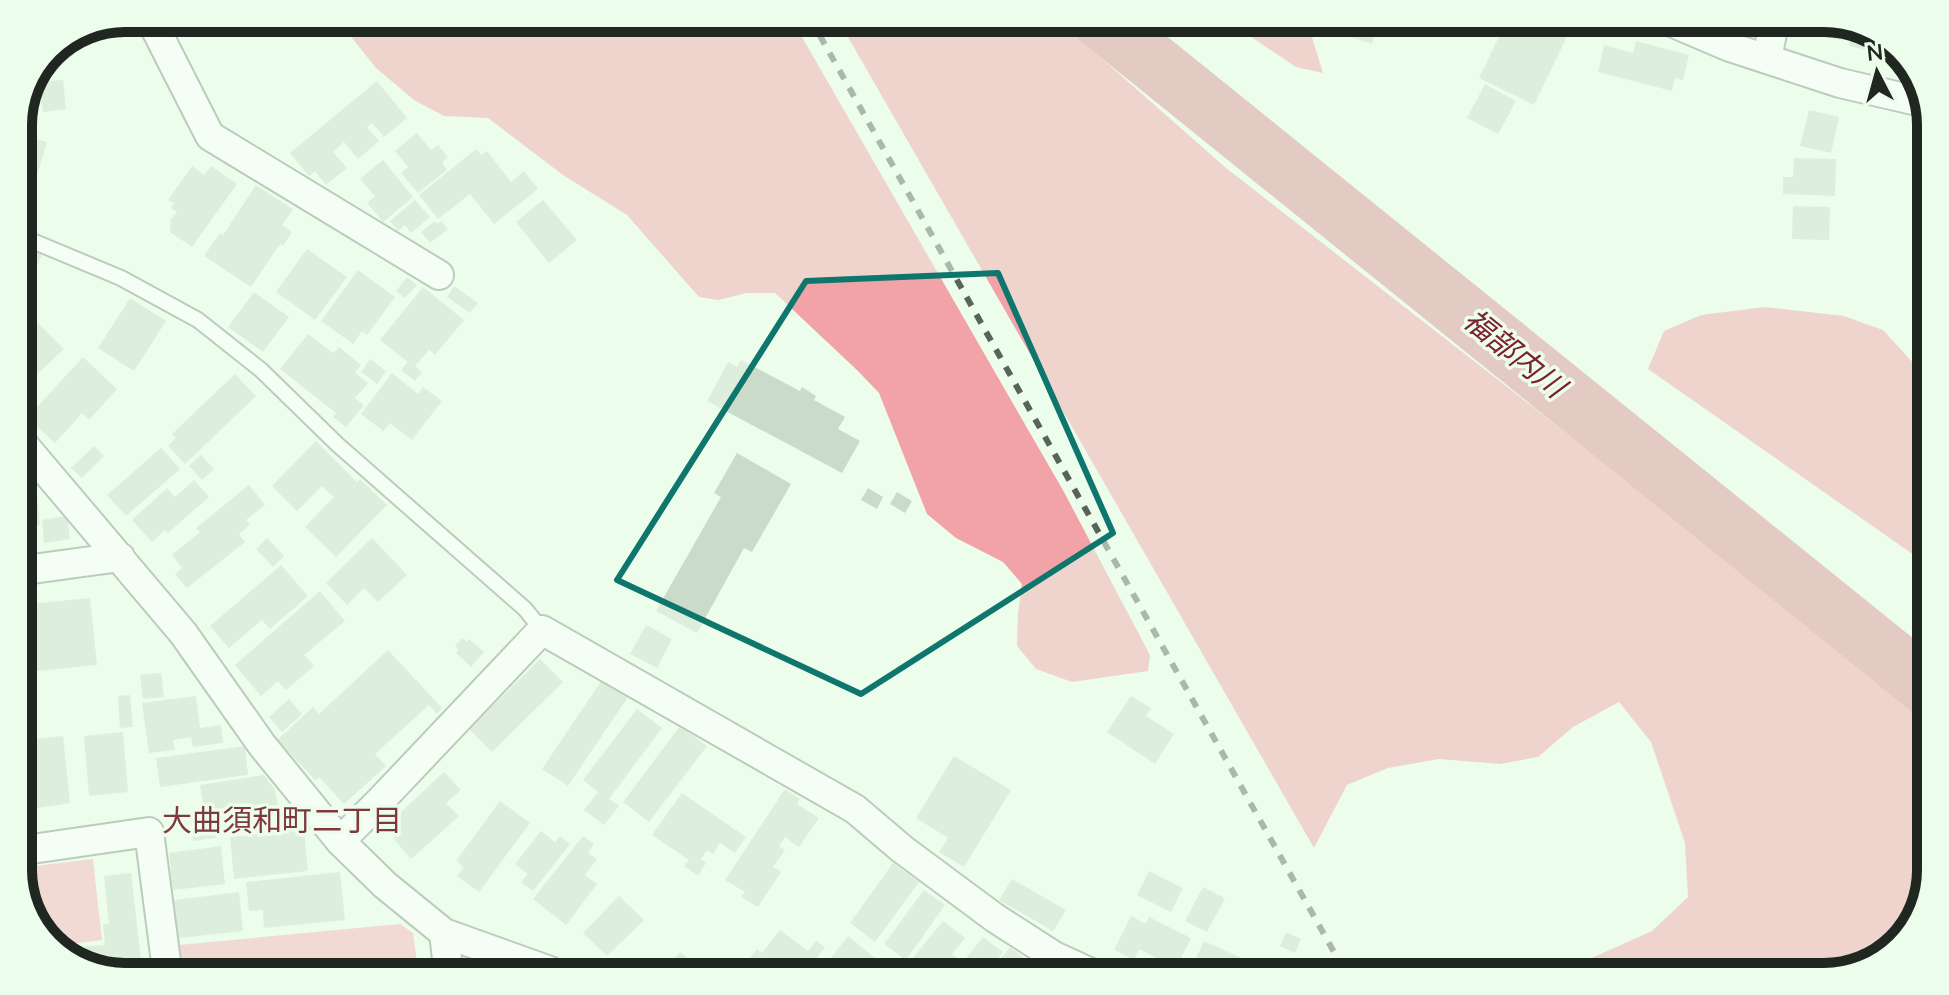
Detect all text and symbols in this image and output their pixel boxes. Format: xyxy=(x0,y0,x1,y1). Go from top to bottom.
north arrow xyxy=(1837,32,1917,112)
text: N xyxy=(1865,37,1885,69)
water label: 福部内川 xyxy=(1454,300,1576,410)
district label: 大曲須和町二丁目 xyxy=(162,801,402,842)

